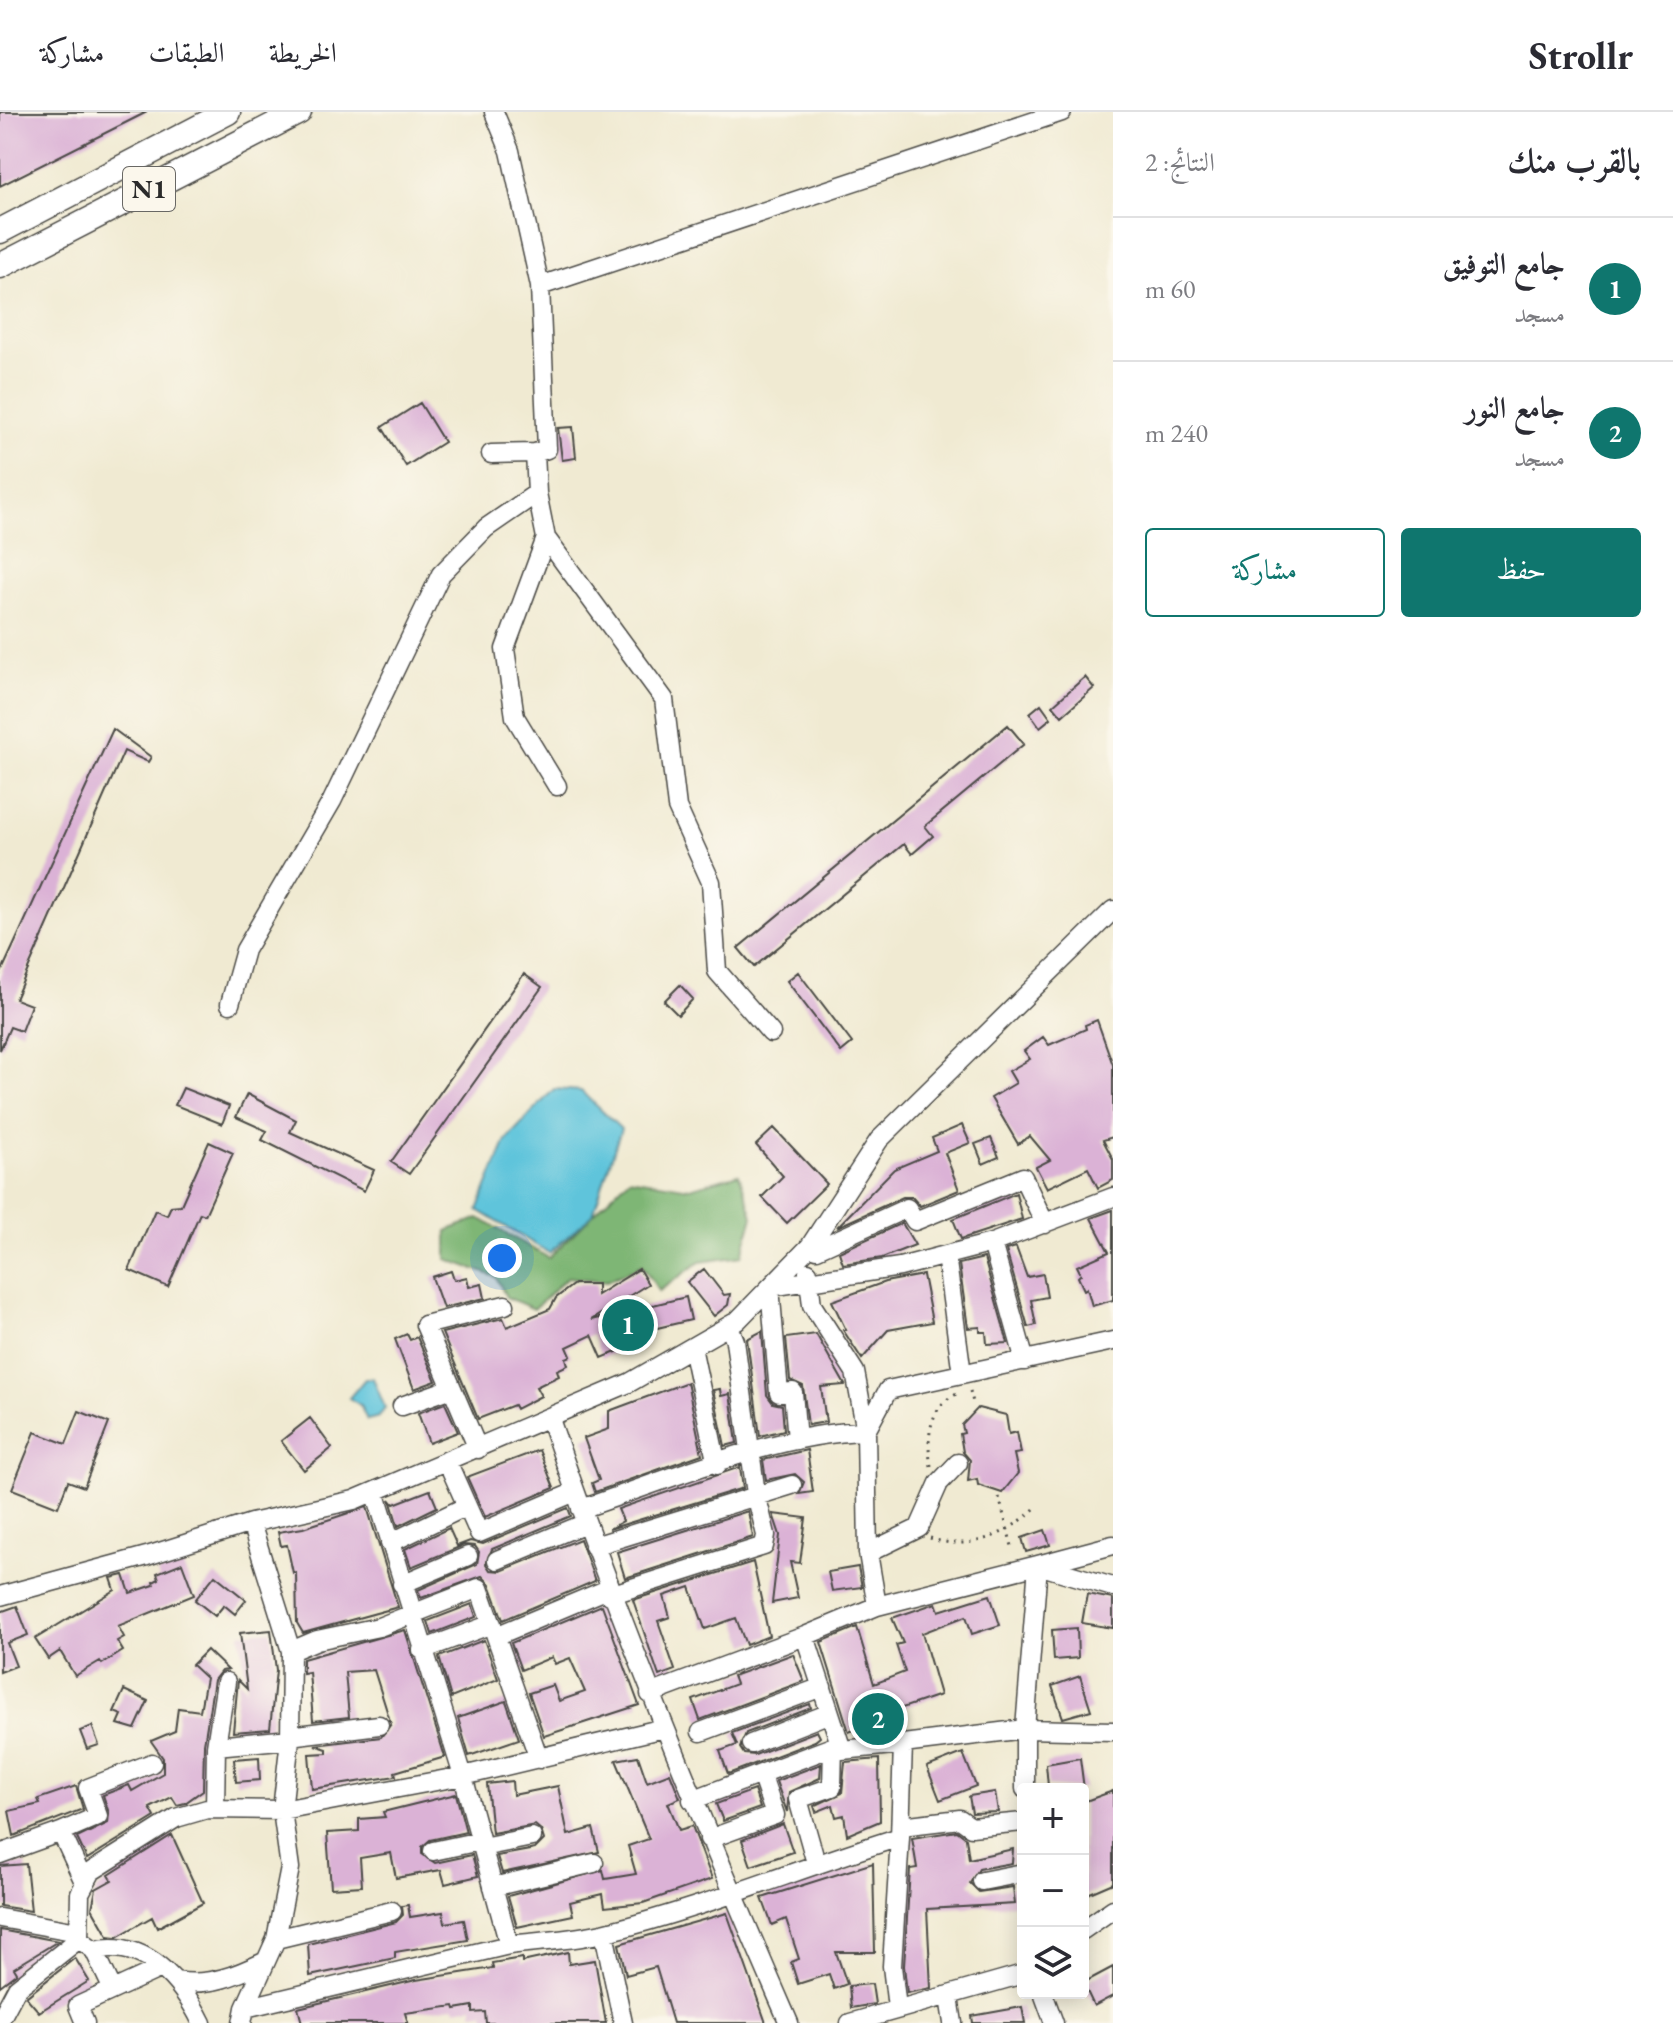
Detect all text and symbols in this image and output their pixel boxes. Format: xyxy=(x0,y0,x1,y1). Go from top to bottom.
text: Strollr xyxy=(1529,31,1633,80)
text: مشاركة xyxy=(40,34,104,70)
text: الطبقات xyxy=(148,34,225,70)
text: الخريطة xyxy=(269,34,337,70)
text: بالقرب منك xyxy=(1507,138,1641,182)
text: النتائج: 2 xyxy=(1145,145,1215,179)
road number: N1 xyxy=(123,167,175,211)
text: جامع التوفيق xyxy=(1443,244,1565,283)
text: 60 m xyxy=(1145,272,1195,306)
text: 1 xyxy=(1608,272,1622,306)
text: مسجد xyxy=(1514,296,1565,330)
text: جامع النور xyxy=(1465,388,1565,427)
text: 240 m xyxy=(1145,416,1208,450)
text: 2 xyxy=(1608,416,1622,450)
text: مسجد xyxy=(1514,440,1565,474)
button: مشاركة xyxy=(1145,528,1385,617)
button: حفظ xyxy=(1401,528,1641,617)
your location xyxy=(482,1238,522,1278)
pin: 1 xyxy=(602,1295,654,1355)
pin: 2 xyxy=(852,1689,904,1749)
map controls xyxy=(1017,1783,1089,1999)
button: + xyxy=(1017,1783,1089,1855)
button: − xyxy=(1017,1855,1089,1927)
button: layers xyxy=(1017,1927,1089,1999)

